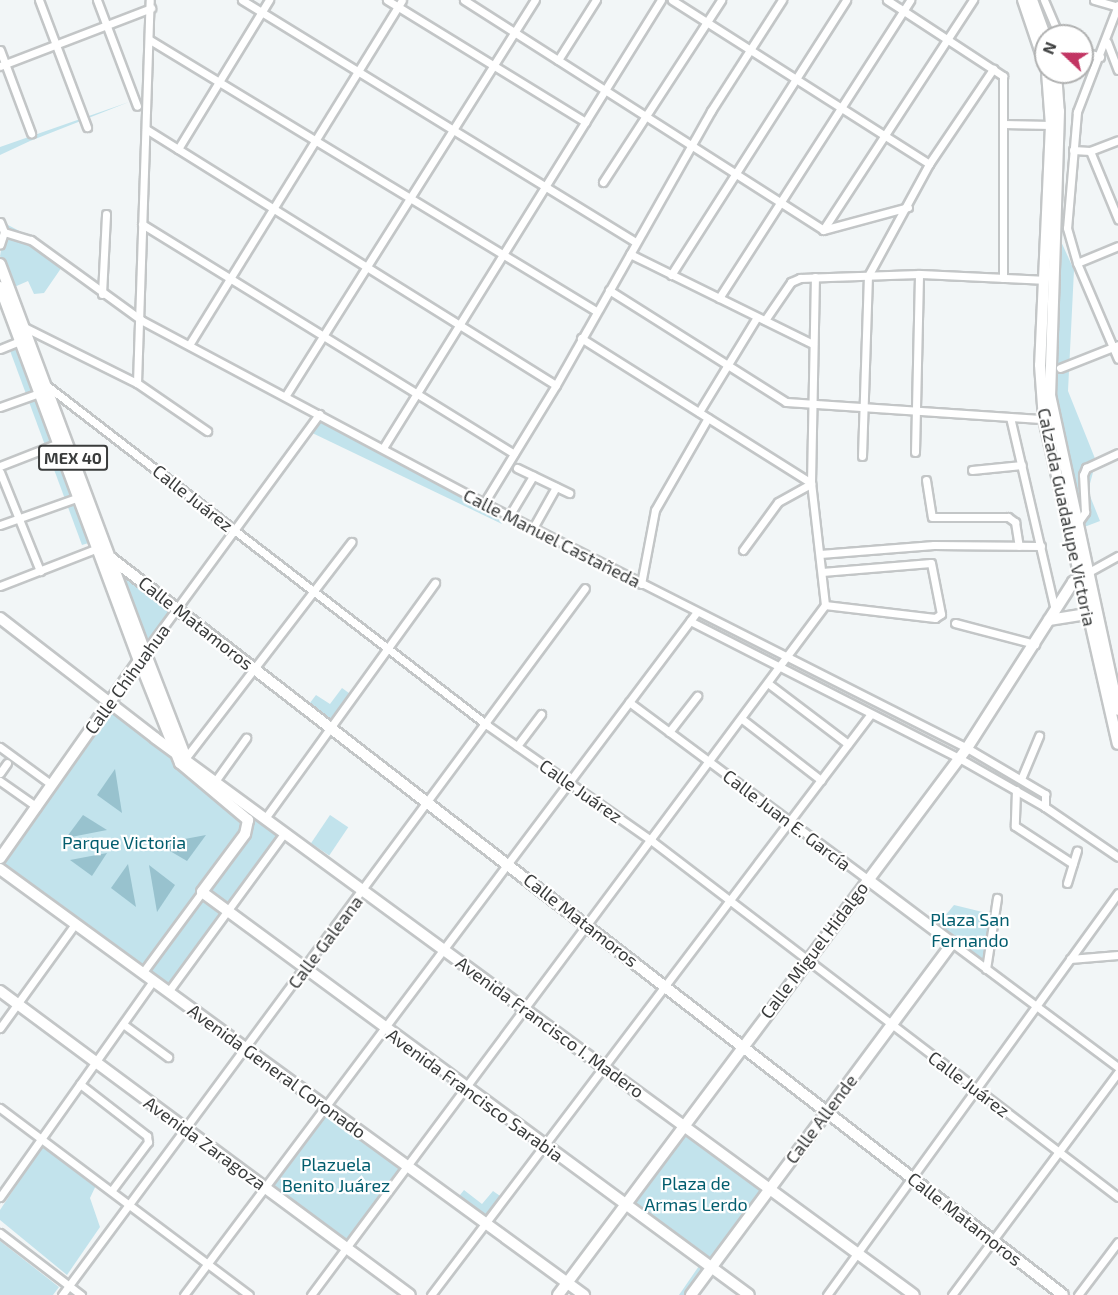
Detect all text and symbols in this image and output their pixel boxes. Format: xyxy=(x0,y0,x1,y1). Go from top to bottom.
north arrow xyxy=(1034,24,1094,84)
text: N xyxy=(1038,39,1060,57)
street label: Calzada Guadalupe Victoria xyxy=(1033,406,1101,628)
road number: MEX 40 xyxy=(37,445,109,471)
street label: Calle Juárez xyxy=(148,460,238,536)
street label: Calle Manuel Castañeda xyxy=(460,484,644,592)
street label: Calle Matamoros xyxy=(134,572,258,674)
street label: Calle Chihuahua xyxy=(80,620,174,738)
street label: Calle Juárez xyxy=(535,754,627,828)
street label: Calle Juan E. García xyxy=(719,765,855,875)
park label: Parque Victoria xyxy=(62,831,186,853)
street label: Calle Matamoros xyxy=(519,869,643,971)
street label: Calle Miguel Hidalgo xyxy=(755,877,873,1023)
street label: Calle Galeana xyxy=(283,891,367,993)
park label: Plaza San Fernando xyxy=(930,909,1010,952)
street label: Avenida Francisco I. Madero xyxy=(452,952,648,1102)
street label: Avenida General Coronado xyxy=(184,999,370,1143)
street label: Avenida Francisco Sarabia xyxy=(382,1024,568,1166)
street label: Calle Juárez xyxy=(924,1046,1014,1122)
street label: Calle Allende xyxy=(780,1070,862,1168)
street label: Avenida Zaragoza xyxy=(140,1092,270,1194)
park label: Plazuela Benito Juárez xyxy=(282,1154,390,1196)
street label: Calle Matamoros xyxy=(903,1168,1027,1270)
park label: Plaza de Armas Lerdo xyxy=(644,1173,748,1216)

